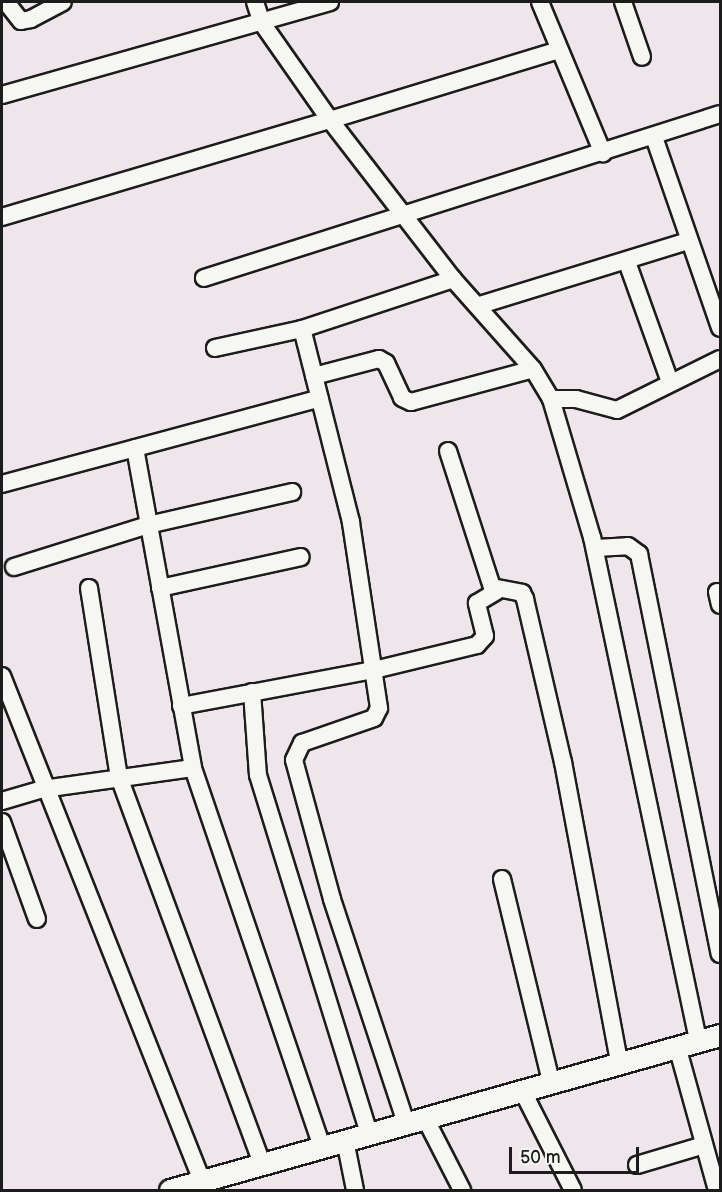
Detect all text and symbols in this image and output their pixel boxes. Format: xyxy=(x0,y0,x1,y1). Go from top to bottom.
scale bar xyxy=(512,1135,642,1173)
text: 50 m xyxy=(520,1147,561,1168)

